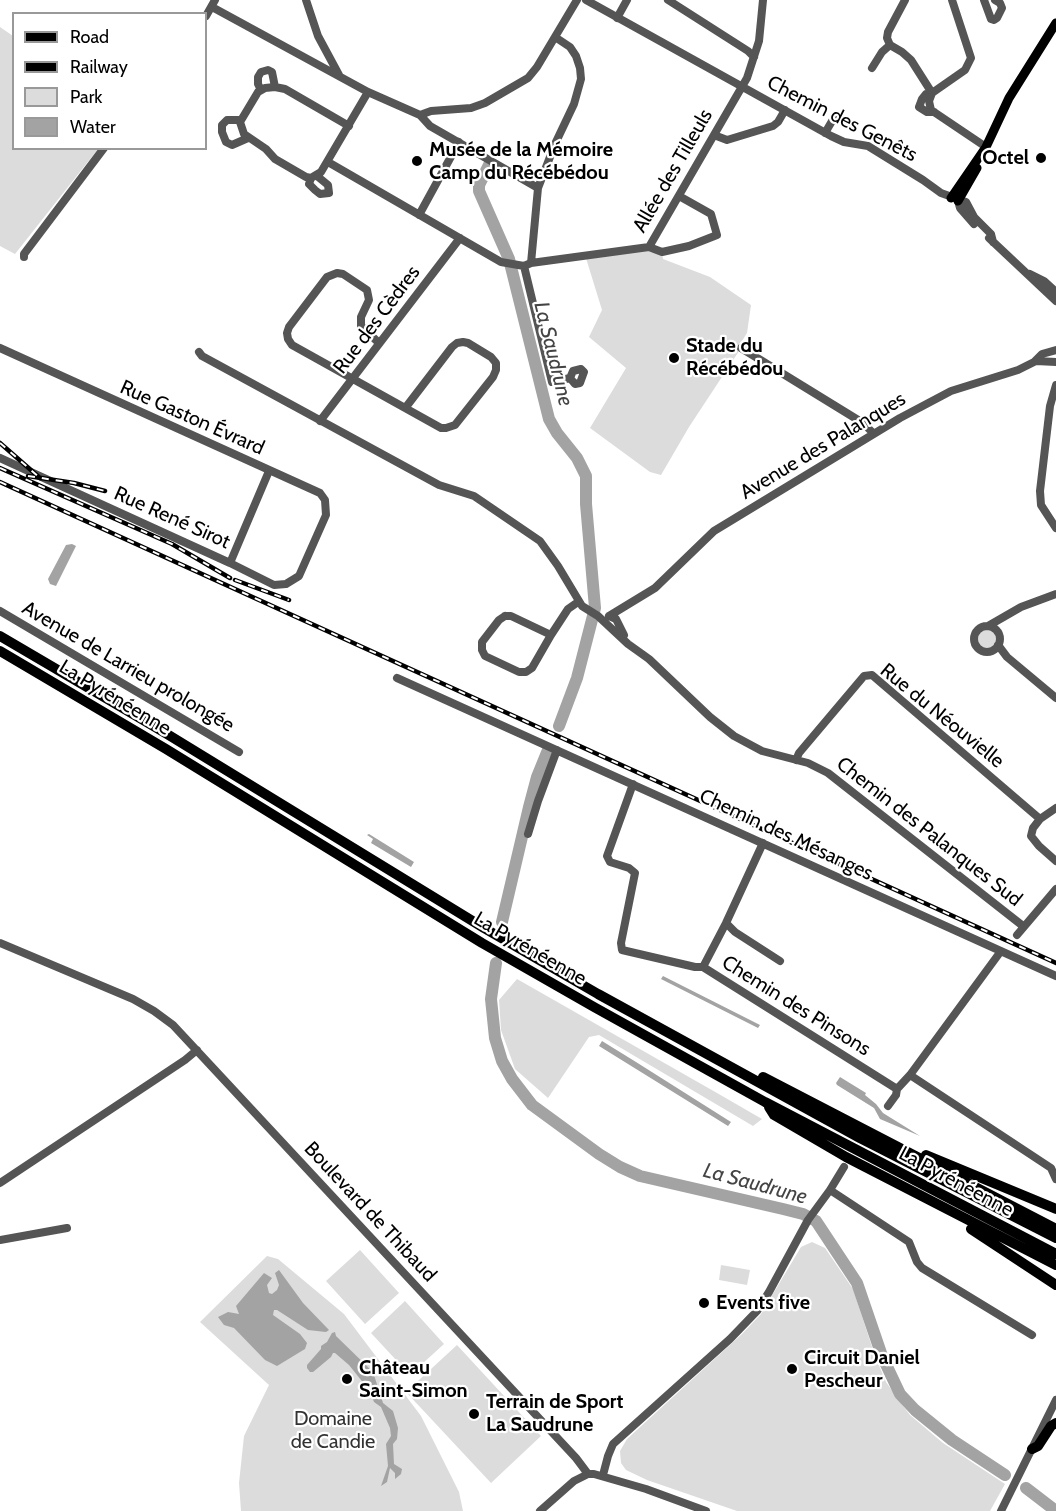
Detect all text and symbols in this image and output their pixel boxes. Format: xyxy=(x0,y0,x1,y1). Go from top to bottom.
legend xyxy=(12,12,207,150)
text: Road xyxy=(70,26,109,48)
text: Railway xyxy=(70,56,128,78)
street label: Chemin des Genêts xyxy=(763,71,921,167)
text: Park xyxy=(70,86,102,108)
street label: Allée des Tilleuls xyxy=(628,105,718,237)
text: Water xyxy=(70,116,116,138)
place label: Musée de la Mémoire Camp du Récébédou xyxy=(429,138,613,185)
place label: Octel xyxy=(982,146,1029,170)
marker: Octel xyxy=(1034,151,1048,165)
marker: Musée de la Mémoire Camp du Récébédou xyxy=(410,154,424,168)
street label: Rue des Cèdres xyxy=(329,261,425,379)
water label: La Saudrune xyxy=(528,299,578,409)
place label: Stade du Récébédou xyxy=(686,334,783,381)
marker: Stade du Récébédou xyxy=(667,351,681,365)
street label: Rue Gaston Évrard xyxy=(116,375,268,461)
street label: Avenue des Palanques xyxy=(736,387,910,505)
street label: Rue René Sirot xyxy=(110,482,234,554)
street label: Avenue de Larrieu prolongée xyxy=(18,596,238,738)
street label: La Pyrénéenne xyxy=(55,655,175,741)
street label: Rue du Néouvielle xyxy=(875,659,1009,773)
street label: Chemin des Palanques Sud xyxy=(831,752,1027,912)
street label: Chemin des Mésanges xyxy=(695,784,877,886)
street label: La Pyrénéenne xyxy=(469,907,591,991)
street label: Chemin des Pinsons xyxy=(717,951,875,1061)
street label: Boulevard de Thibaud xyxy=(299,1137,441,1287)
street label: La Pyrénéenne xyxy=(895,1142,1017,1222)
water label: La Saudrune xyxy=(700,1158,810,1210)
place label: Events five xyxy=(716,1291,810,1315)
marker: Events five xyxy=(697,1296,711,1310)
place label: Circuit Daniel Pescheur xyxy=(804,1346,920,1393)
place label: Château Saint-Simon xyxy=(359,1356,468,1403)
marker: Circuit Daniel Pescheur xyxy=(785,1362,799,1376)
marker: Château Saint-Simon xyxy=(340,1372,354,1386)
place label: Terrain de Sport La Saudrune xyxy=(486,1390,623,1437)
park label: Domaine de Candie xyxy=(291,1407,375,1454)
marker: Terrain de Sport La Saudrune xyxy=(467,1407,481,1421)

